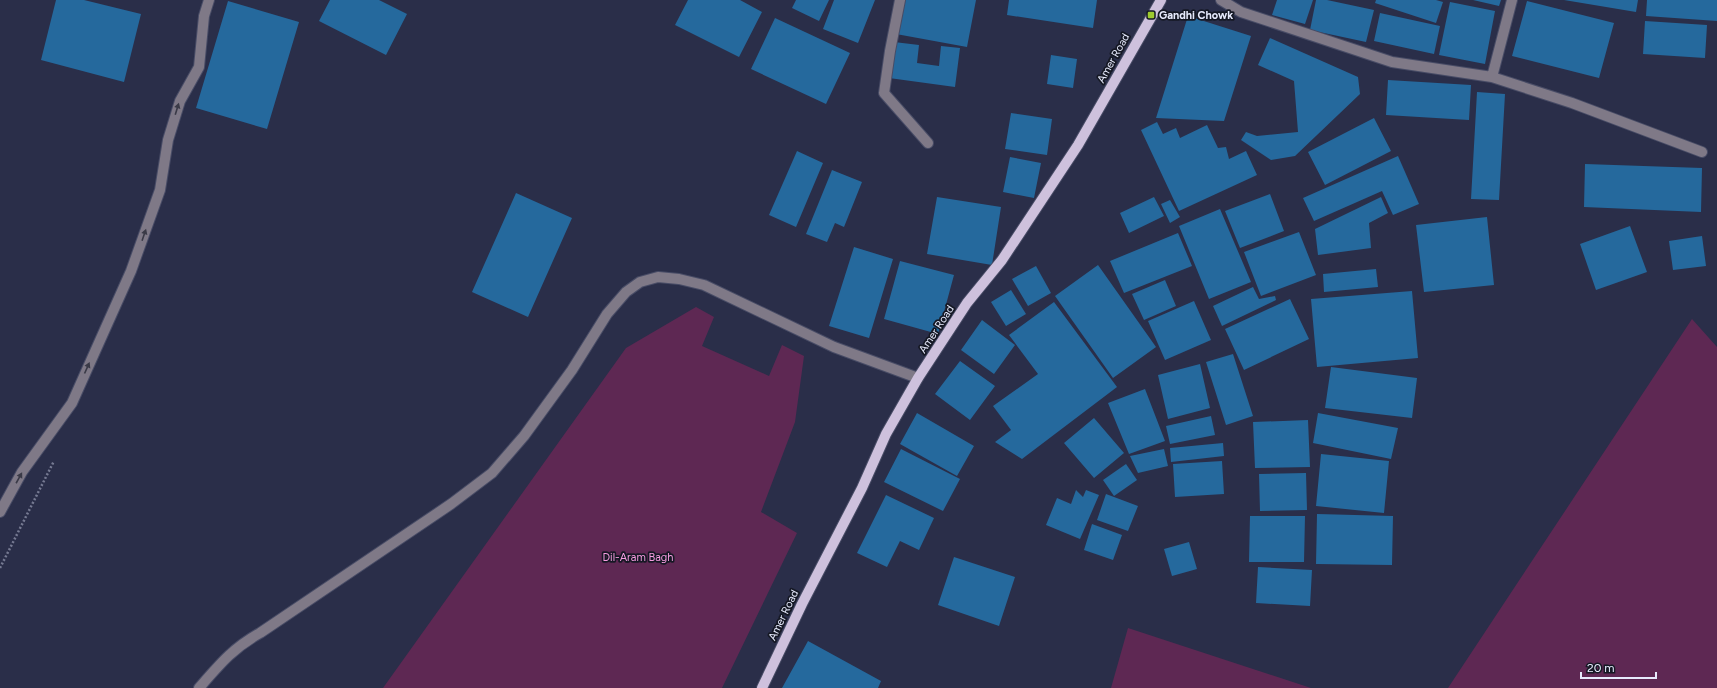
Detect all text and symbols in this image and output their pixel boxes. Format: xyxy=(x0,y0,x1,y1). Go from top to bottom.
place label: Gandhi Chowk xyxy=(1159,9,1233,22)
marker: Gandhi Chowk xyxy=(1146,10,1156,20)
street label: Amer Road xyxy=(1095,31,1132,85)
one-way arrow xyxy=(175,103,181,115)
one-way arrow xyxy=(141,228,147,240)
street label: Amer Road xyxy=(916,303,957,356)
one-way arrow xyxy=(85,362,91,374)
one-way arrow xyxy=(15,472,22,484)
park label: Dil-Aram Bagh xyxy=(603,551,673,564)
street label: Amer Road xyxy=(766,588,801,643)
scale bar xyxy=(1581,654,1656,680)
text: 20 m xyxy=(1587,661,1615,675)

